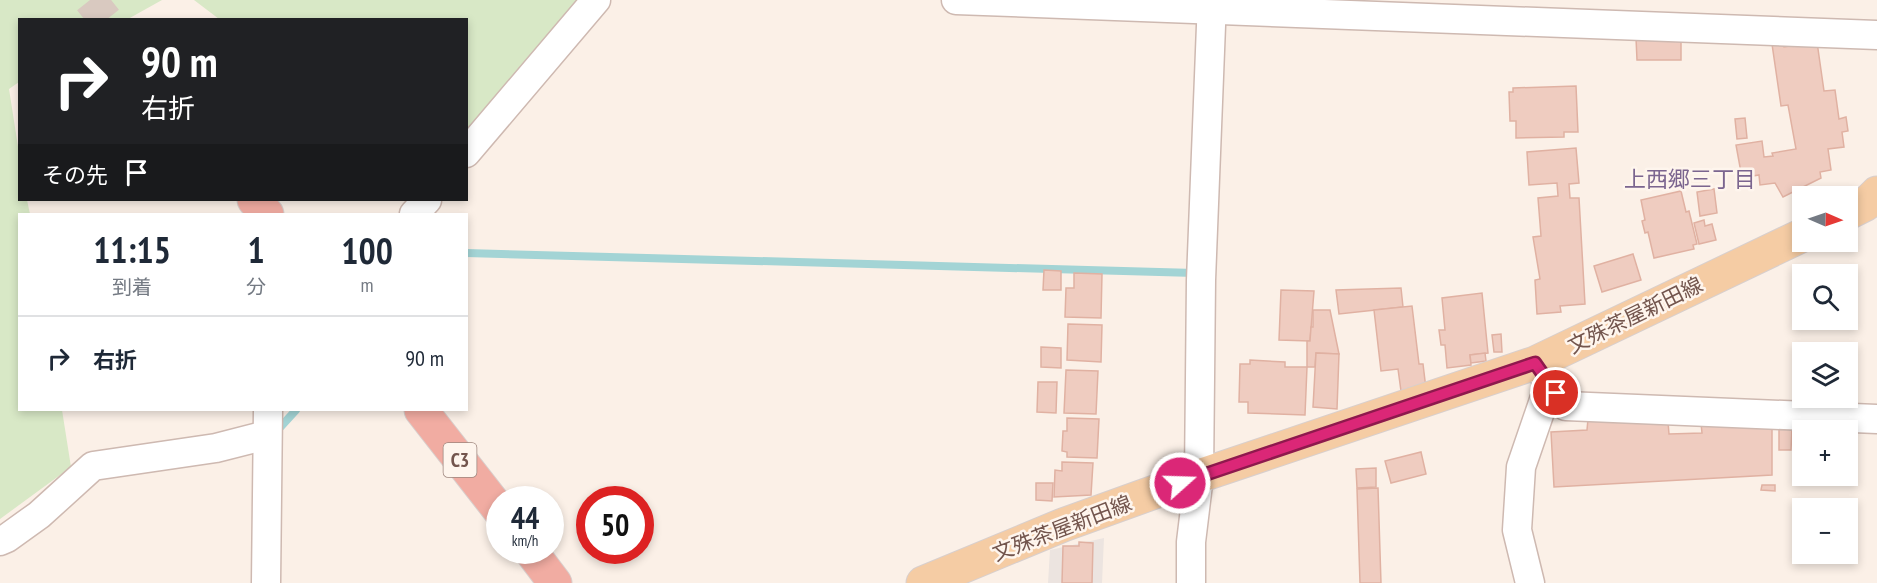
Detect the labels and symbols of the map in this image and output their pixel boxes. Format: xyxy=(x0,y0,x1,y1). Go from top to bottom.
district label: 上西郷三丁目 xyxy=(1624,165,1756,193)
north arrow xyxy=(1792,186,1858,252)
street label: 文殊茶屋新田線 xyxy=(1563,271,1707,359)
pin xyxy=(1530,367,1581,418)
road number: C3 xyxy=(444,443,476,477)
position arrow xyxy=(1148,451,1212,515)
speed limit sign: 50 xyxy=(576,486,654,564)
street label: 文殊茶屋新田線 xyxy=(989,489,1135,567)

